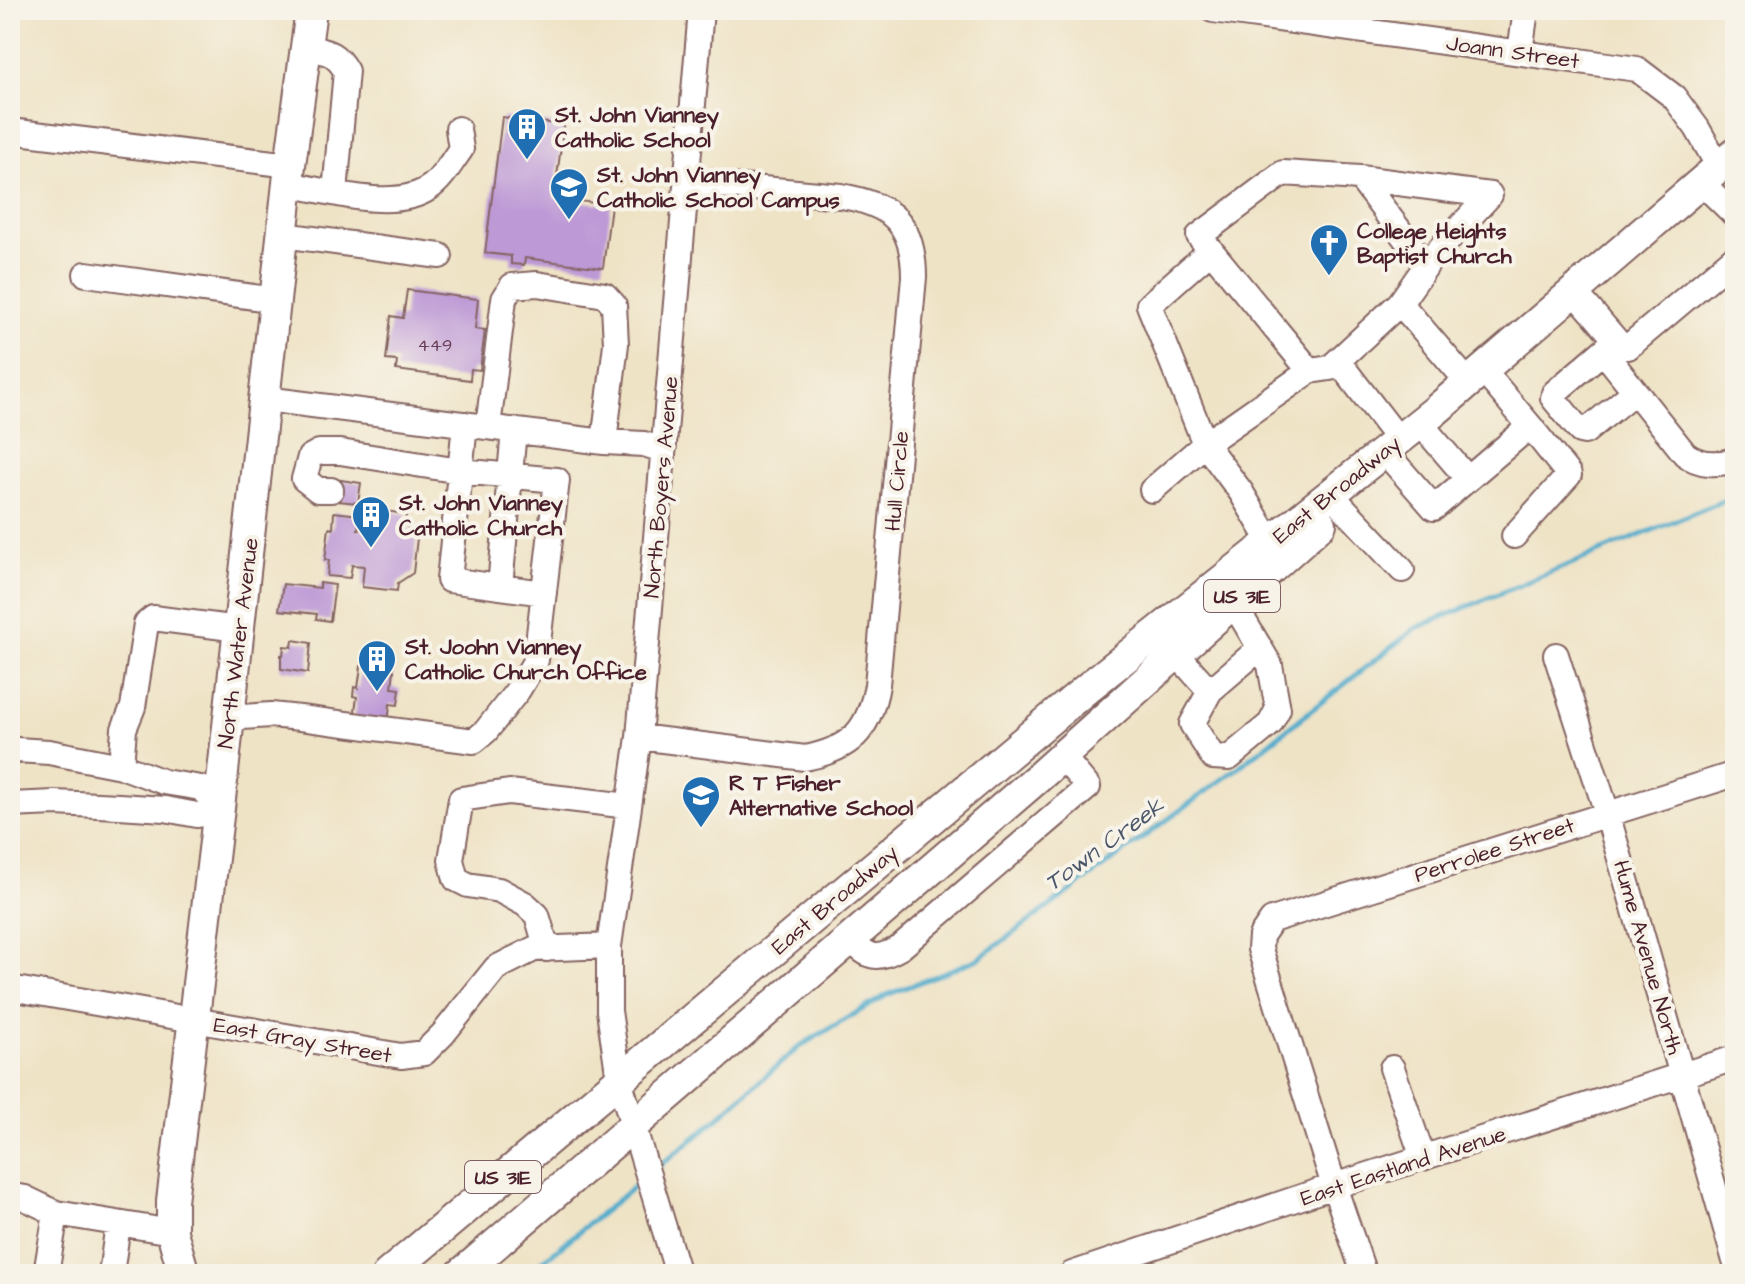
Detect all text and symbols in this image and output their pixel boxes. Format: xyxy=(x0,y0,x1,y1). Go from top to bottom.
street label: Joann Street xyxy=(1444,28,1581,77)
place label: St. John Vianney Catholic School xyxy=(554,100,720,156)
building icon: St. John Vianney Catholic School xyxy=(506,106,548,161)
place label: St. John Vianney Catholic School Campus xyxy=(596,160,840,216)
school or university icon: St. John Vianney Catholic School Campus xyxy=(548,166,590,221)
place label: College Heights Baptist Church xyxy=(1357,216,1513,272)
church icon: College Heights Baptist Church xyxy=(1308,222,1350,277)
house number: 449 xyxy=(418,333,452,358)
street label: North Boyers Avenue xyxy=(636,375,688,599)
street label: East Broadway xyxy=(1266,429,1408,552)
street label: Hull Circle xyxy=(878,430,917,533)
place label: St. John Vianney Catholic Church xyxy=(398,488,564,544)
building icon: St. John Vianney Catholic Church xyxy=(350,494,392,549)
street label: North Water Avenue xyxy=(210,536,267,750)
road number: US 31E xyxy=(1204,580,1280,612)
place label: St. Joohn Vianney Catholic Church Office xyxy=(404,632,647,688)
building icon: St. Joohn Vianney Catholic Church Office xyxy=(356,638,398,693)
place label: R T Fisher Alternative School xyxy=(729,768,914,824)
school or university icon: R T Fisher Alternative School xyxy=(680,774,722,829)
water label: Town Creek xyxy=(1038,789,1172,900)
street label: Perrolee Street xyxy=(1410,810,1579,891)
street label: East Broadway xyxy=(765,838,906,963)
street label: Hume Avenue North xyxy=(1605,857,1690,1058)
street label: East Gray Street xyxy=(211,1010,394,1072)
street label: East Eastland Avenue xyxy=(1297,1119,1510,1214)
road number: US 31E xyxy=(465,1161,541,1193)

